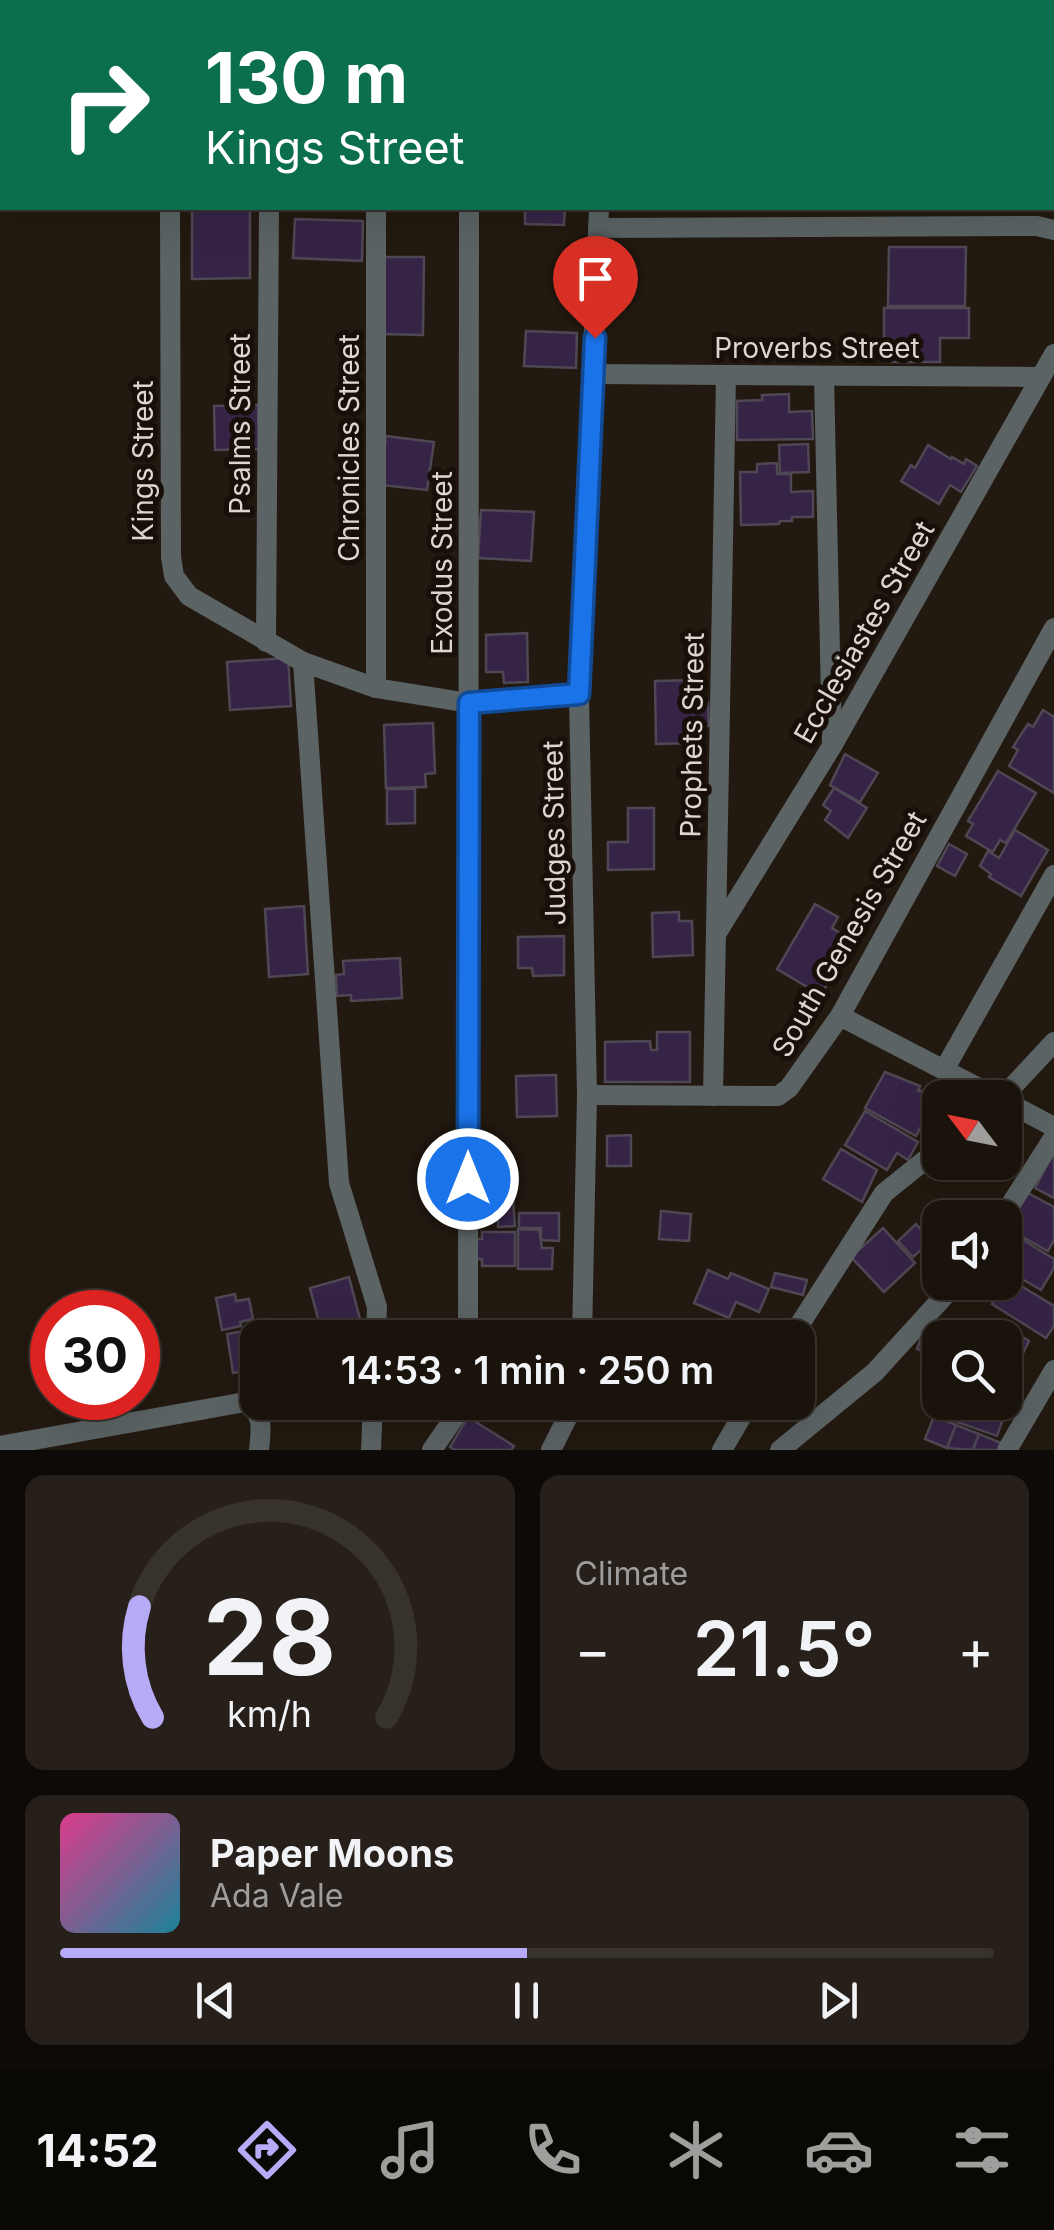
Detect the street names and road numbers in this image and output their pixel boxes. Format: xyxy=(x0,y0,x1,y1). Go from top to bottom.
street label: Proverbs Street xyxy=(714,331,920,365)
street label: Psalms Street xyxy=(223,333,257,515)
street label: Chronicles Street xyxy=(332,334,366,562)
street label: Kings Street xyxy=(126,380,160,542)
street label: Exodus Street xyxy=(425,471,459,655)
street label: Ecclesiastes Street xyxy=(787,515,941,749)
street label: Prophets Street xyxy=(673,632,711,838)
street label: Judges Street xyxy=(535,740,573,926)
street label: South Genesis Street xyxy=(765,805,933,1063)

